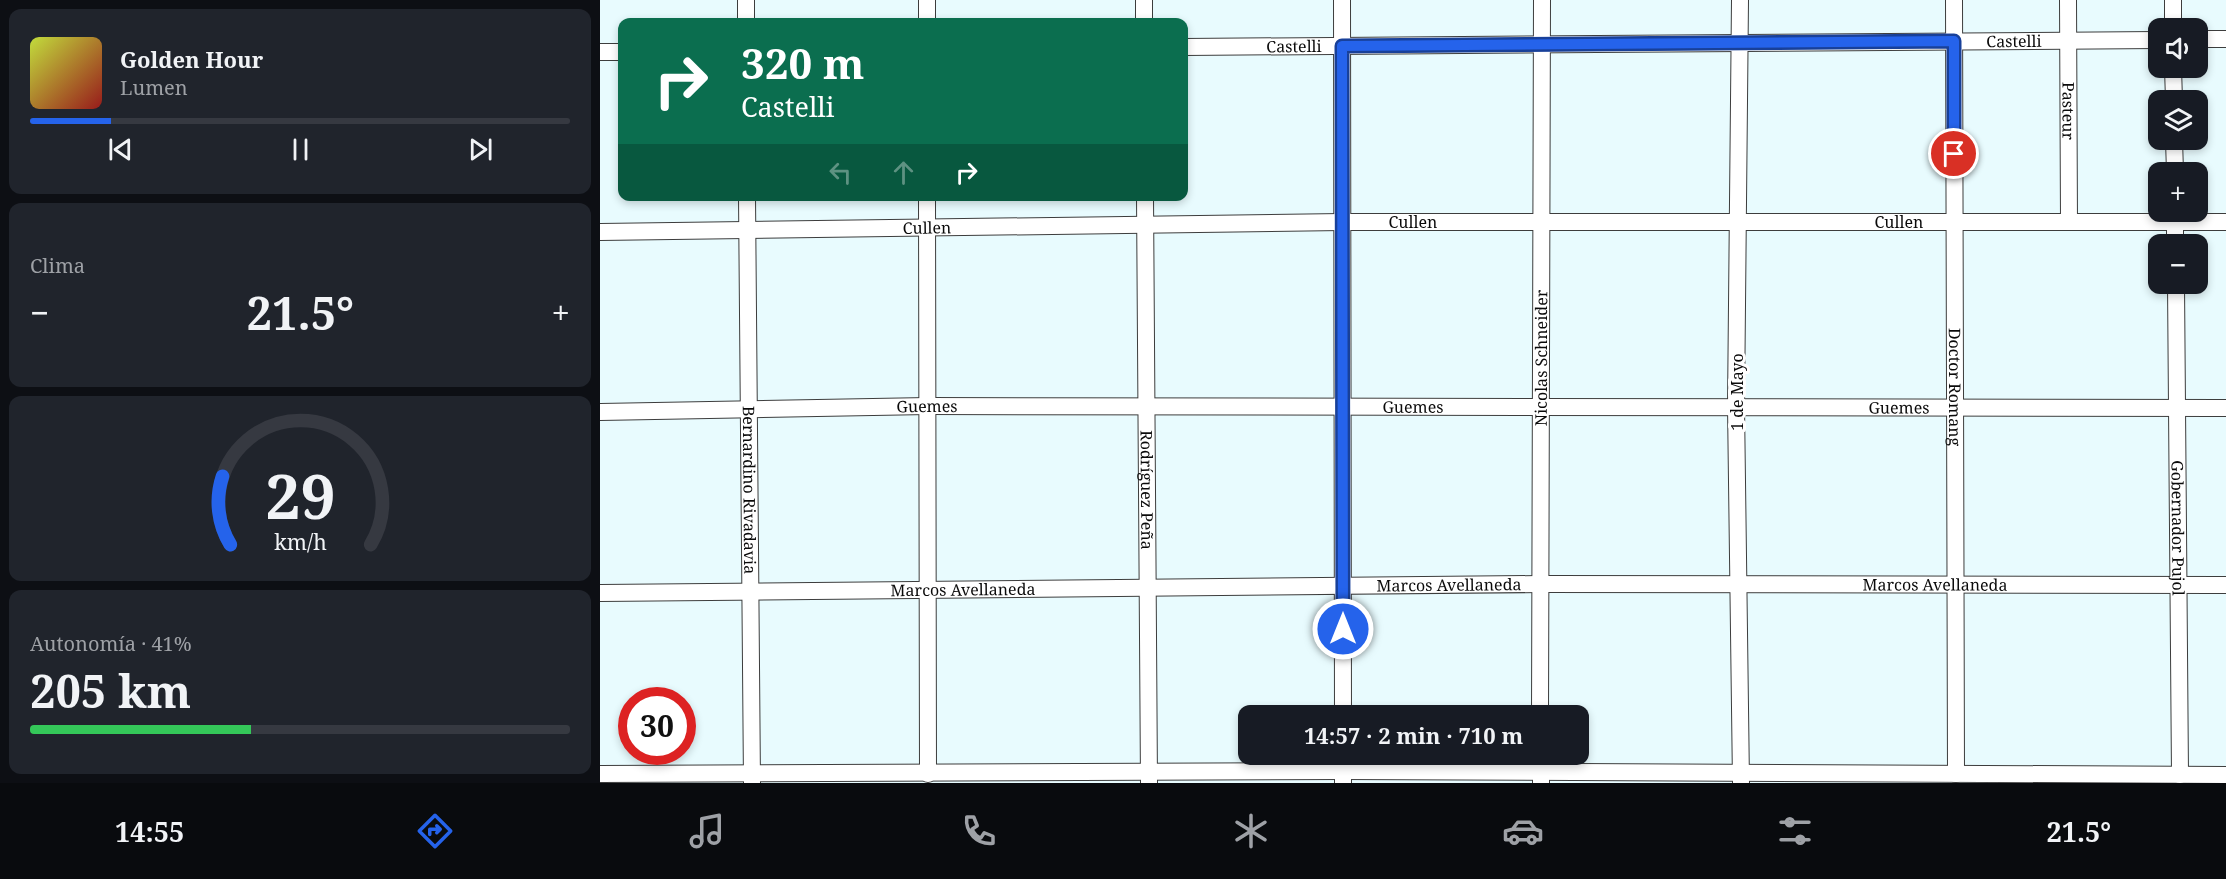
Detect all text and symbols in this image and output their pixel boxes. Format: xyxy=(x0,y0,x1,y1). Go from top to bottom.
map controls xyxy=(2148,18,2208,294)
button: sound xyxy=(2148,18,2208,78)
street label: Castelli xyxy=(1986,30,2042,52)
text: 320 m xyxy=(741,34,865,91)
street label: Castelli xyxy=(1266,35,1322,57)
icon: right xyxy=(642,42,720,120)
text: Golden Hour xyxy=(120,44,263,74)
text: Lumen xyxy=(120,74,188,101)
street label: Pasteur xyxy=(2057,82,2080,140)
text: Castelli xyxy=(741,88,834,125)
button: layers xyxy=(2148,90,2208,150)
pin xyxy=(1928,128,1979,179)
icon: previous xyxy=(104,133,137,166)
icon: pause xyxy=(284,133,317,166)
icon: next xyxy=(464,133,497,166)
icon: arrive xyxy=(1937,137,1970,170)
icon: left xyxy=(824,156,857,189)
icon: ahead xyxy=(887,156,920,189)
icon: right xyxy=(950,156,983,189)
button: + xyxy=(2148,162,2208,222)
street label: Cullen xyxy=(1389,211,1437,233)
street label: Cullen xyxy=(1875,211,1923,233)
street label: Cullen xyxy=(902,216,952,239)
button: − xyxy=(2148,234,2208,294)
text: Clima xyxy=(30,252,85,279)
text: 21.5° xyxy=(247,282,354,343)
street label: Nicolas Schneider xyxy=(1530,289,1552,426)
text: − xyxy=(30,290,49,335)
text: + xyxy=(552,290,570,335)
street label: Doctor Romang xyxy=(1944,328,1966,446)
street label: 1 de Mayo xyxy=(1726,353,1748,431)
street label: Guemes xyxy=(896,395,958,418)
street label: Guemes xyxy=(1382,396,1444,418)
street label: Guemes xyxy=(1868,396,1930,419)
street label: Bernardino Rivadavia xyxy=(738,406,761,574)
street label: Rodríguez Peña xyxy=(1136,430,1158,550)
text: 29 xyxy=(265,452,335,537)
street label: Gobernador Pujol xyxy=(2166,460,2190,596)
text: km/h xyxy=(274,528,327,557)
street label: Marcos Avellaneda xyxy=(1376,573,1522,597)
street label: Marcos Avellaneda xyxy=(1862,573,2007,596)
street label: Marcos Avellaneda xyxy=(890,578,1036,601)
position arrow xyxy=(1311,597,1375,661)
text: Autonomía · 41% xyxy=(30,630,192,657)
text: 205 km xyxy=(30,660,191,721)
speed limit sign: 30 xyxy=(618,687,696,765)
text: 14:57 · 2 min · 710 m xyxy=(1304,720,1523,750)
icon: directions xyxy=(414,810,456,852)
icon: music xyxy=(686,810,728,852)
icon: phone xyxy=(958,810,1000,852)
icon: climate xyxy=(1230,810,1272,852)
icon: car xyxy=(1502,810,1544,852)
icon: filters xyxy=(1774,810,1816,852)
text: 14:55 xyxy=(115,813,184,850)
text: 21.5° xyxy=(2046,813,2111,850)

